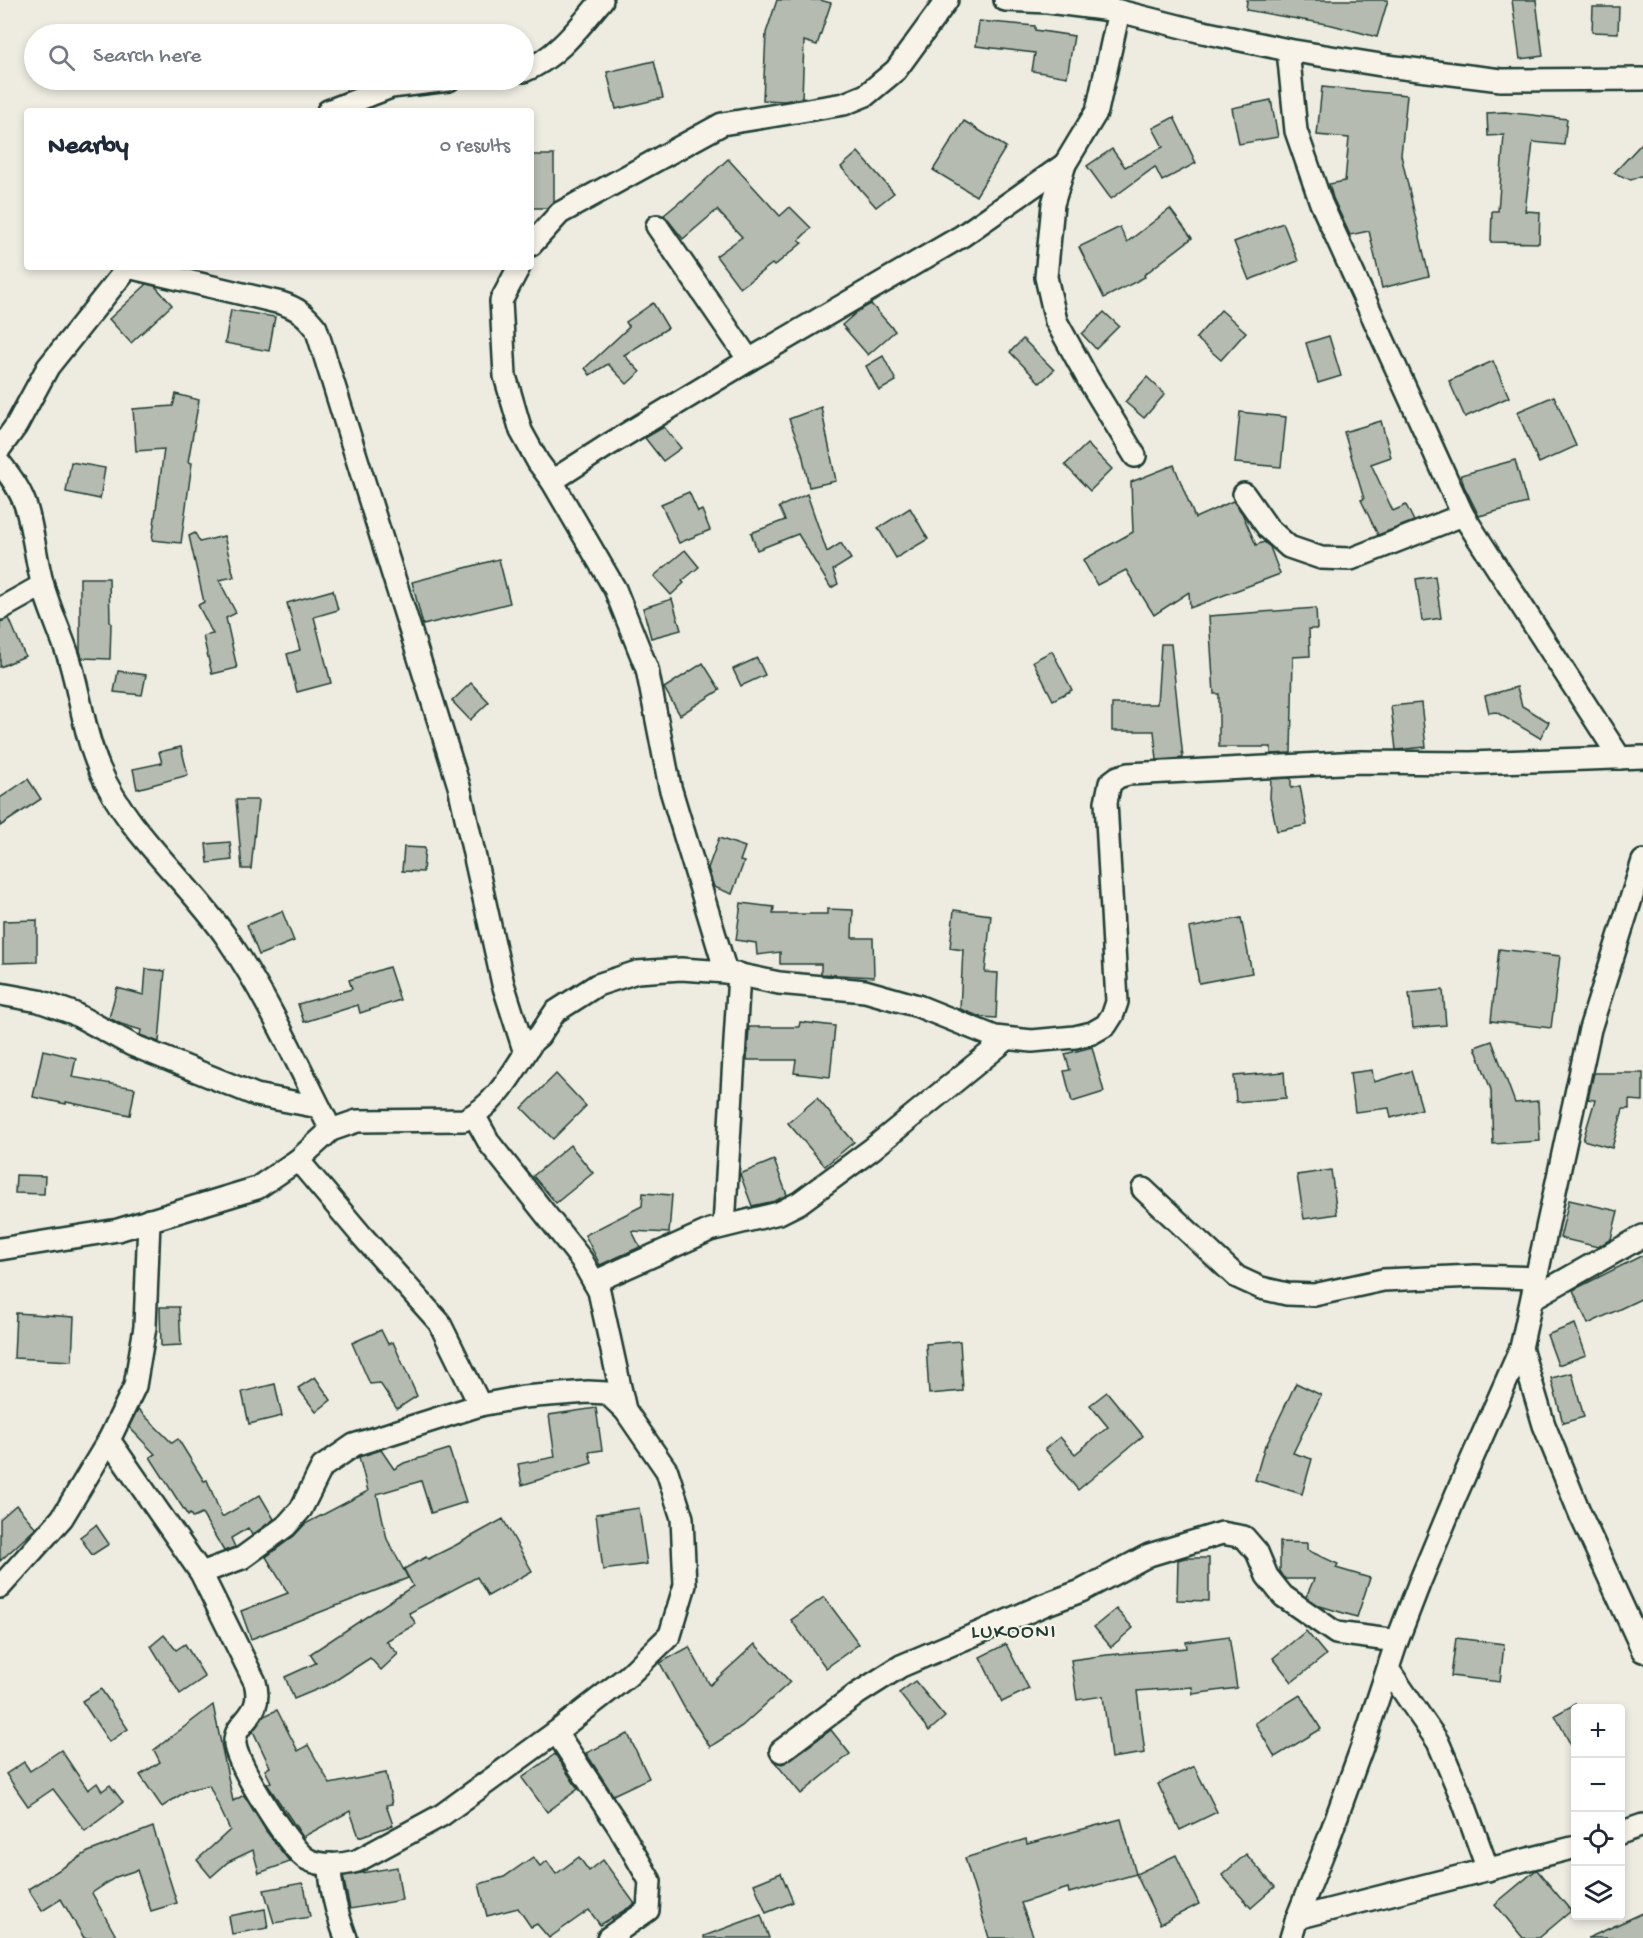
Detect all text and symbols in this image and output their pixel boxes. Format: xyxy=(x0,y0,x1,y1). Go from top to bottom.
search box xyxy=(24,24,534,90)
icon: search xyxy=(45,41,78,74)
text: Search here xyxy=(93,44,201,70)
text: Nearby xyxy=(48,132,129,163)
text: 0 results xyxy=(440,136,510,159)
district label: LUKOONI xyxy=(971,1621,1057,1646)
map controls xyxy=(1571,1704,1625,1920)
button: + xyxy=(1571,1704,1625,1758)
button: − xyxy=(1571,1758,1625,1812)
button: locate xyxy=(1571,1812,1625,1866)
button: layers xyxy=(1571,1866,1625,1920)

